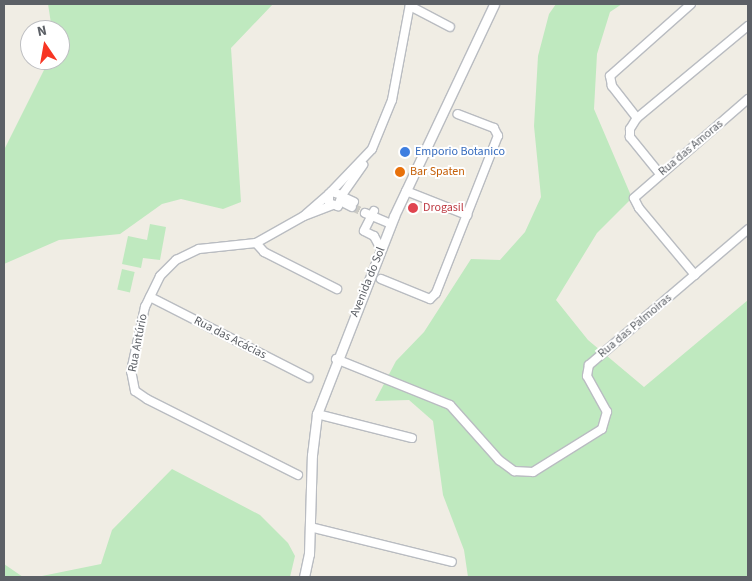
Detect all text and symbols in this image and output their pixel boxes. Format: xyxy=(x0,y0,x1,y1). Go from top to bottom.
north arrow xyxy=(20,20,70,70)
text: N xyxy=(35,21,49,42)
street label: Rua das Amoras xyxy=(656,117,726,179)
place label: Emporio Botanico xyxy=(415,145,505,159)
marker: Emporio Botanico xyxy=(399,146,411,158)
place label: Bar Spaten xyxy=(410,165,465,179)
marker: Bar Spaten xyxy=(394,166,406,178)
place label: Drogasil xyxy=(423,201,464,215)
marker: Drogasil xyxy=(407,202,419,214)
street label: Avenida do Sol xyxy=(347,245,389,319)
street label: Rua das Palmoiras xyxy=(595,291,675,361)
street label: Rua Antúrio xyxy=(125,313,151,373)
street label: Rua das Acácias xyxy=(191,314,269,362)

